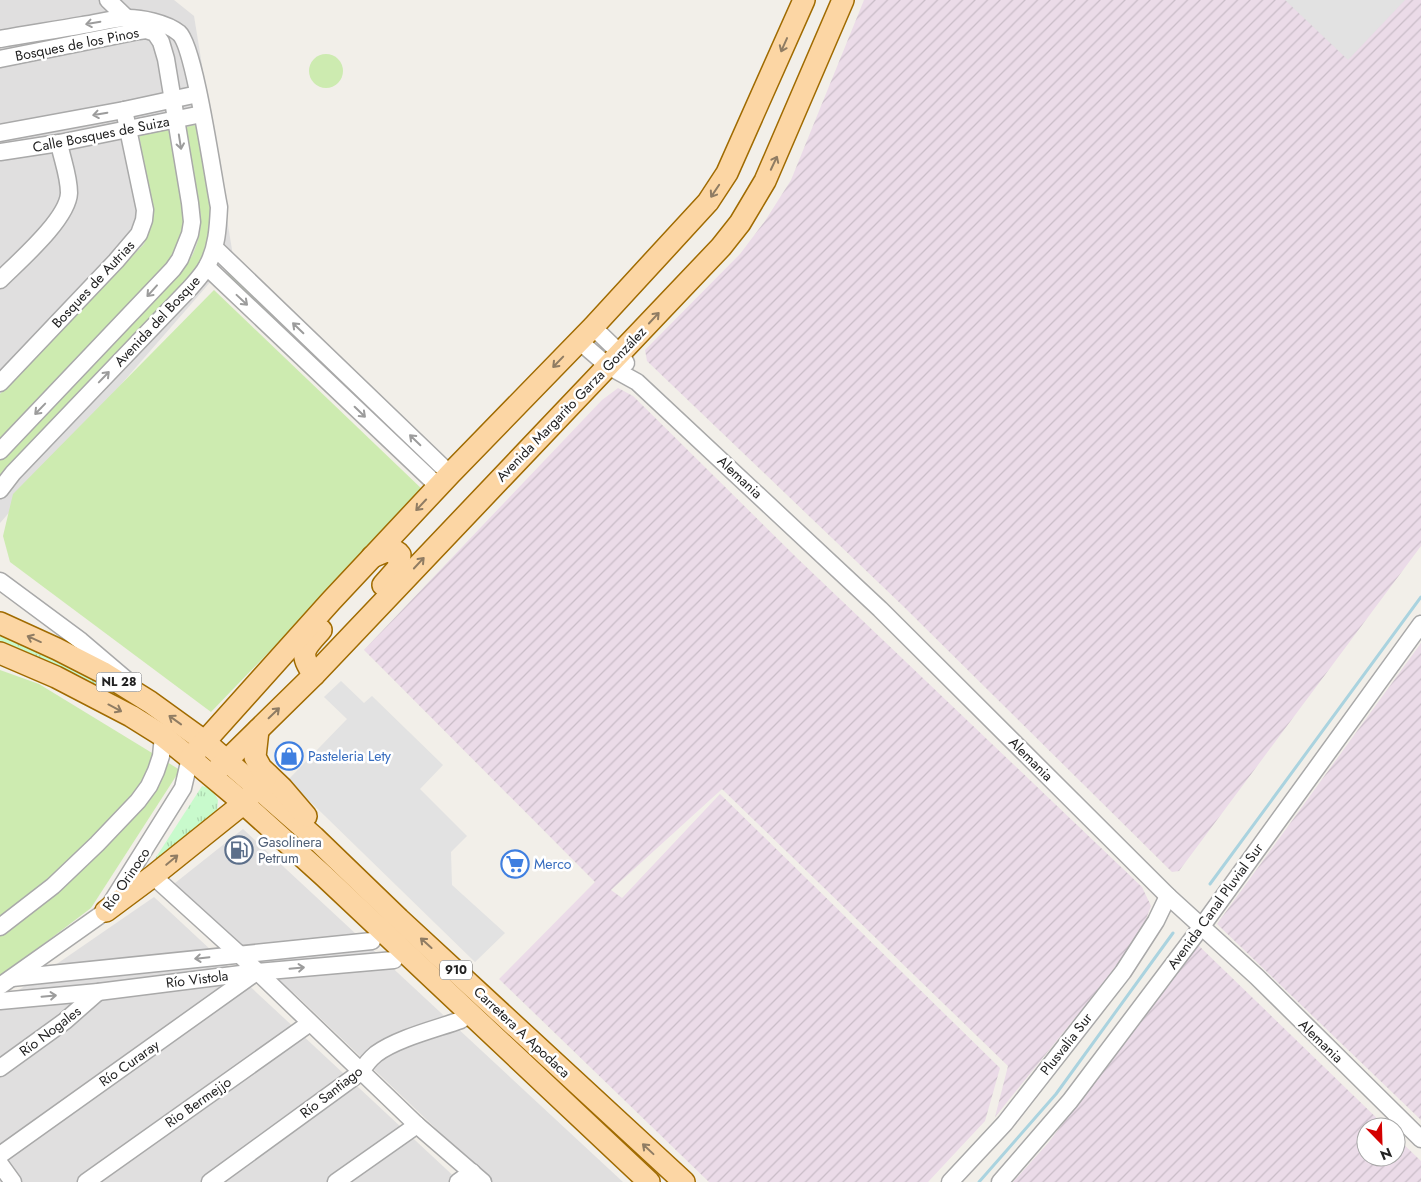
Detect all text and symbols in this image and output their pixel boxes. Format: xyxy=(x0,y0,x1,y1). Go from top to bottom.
one-way arrow xyxy=(85,19,101,29)
street label: Bosques de los Pinos xyxy=(13,22,141,66)
one-way arrow xyxy=(779,37,789,52)
one-way arrow xyxy=(93,110,109,120)
street label: Calle Bosques de Suiza xyxy=(31,111,171,157)
one-way arrow xyxy=(176,133,186,149)
one-way arrow xyxy=(769,155,779,170)
one-way arrow xyxy=(710,184,720,198)
street label: Bosques de Autrias xyxy=(47,235,139,332)
street label: Avenida del Bosque xyxy=(109,271,205,371)
one-way arrow xyxy=(147,285,158,298)
one-way arrow xyxy=(236,294,249,306)
one-way arrow xyxy=(648,311,660,324)
one-way arrow xyxy=(291,322,304,334)
street label: Avenida Margarito Garza González xyxy=(491,322,651,486)
one-way arrow xyxy=(552,356,564,369)
one-way arrow xyxy=(98,371,110,384)
one-way arrow xyxy=(34,402,46,415)
one-way arrow xyxy=(354,406,367,418)
one-way arrow xyxy=(409,434,421,446)
street label: Alemania xyxy=(713,451,767,503)
one-way arrow xyxy=(415,499,427,512)
one-way arrow xyxy=(413,557,425,570)
one-way arrow xyxy=(27,633,42,643)
road number: NL 28 xyxy=(96,672,142,692)
one-way arrow xyxy=(107,704,122,713)
one-way arrow xyxy=(268,707,281,719)
one-way arrow xyxy=(169,714,182,725)
street label: Alemania xyxy=(1004,732,1058,786)
shop icon: Pasteleria Lety xyxy=(274,741,304,771)
place label: Pasteleria Lety xyxy=(308,746,392,766)
place label: Gasolinera Petrum xyxy=(258,832,322,868)
fuel station icon: Gasolinera Petrum xyxy=(224,835,254,865)
street label: Avenida Canal Pluvial Sur xyxy=(1162,839,1268,973)
street label: Río Orinoco xyxy=(98,843,155,915)
supermarket icon: Merco xyxy=(500,849,530,879)
one-way arrow xyxy=(166,854,179,866)
place label: Merco xyxy=(534,854,572,874)
one-way arrow xyxy=(420,937,433,949)
one-way arrow xyxy=(194,953,210,963)
road number: 910 xyxy=(440,960,472,980)
one-way arrow xyxy=(289,964,305,973)
street label: Río Vistola xyxy=(165,965,229,993)
street label: Carretera A Apodaca xyxy=(469,982,575,1082)
one-way arrow xyxy=(40,991,56,1001)
street label: Río Nogales xyxy=(15,1001,85,1061)
street label: Plusvalia Sur xyxy=(1035,1008,1097,1079)
street label: Alemania xyxy=(1294,1015,1348,1067)
street label: Río Curaray xyxy=(95,1034,164,1091)
street label: Río Santiago xyxy=(296,1061,367,1123)
street label: Rio Bermejjo xyxy=(161,1072,235,1132)
north arrow xyxy=(1356,1117,1406,1167)
one-way arrow xyxy=(642,1143,654,1155)
text: N xyxy=(1377,1143,1395,1165)

